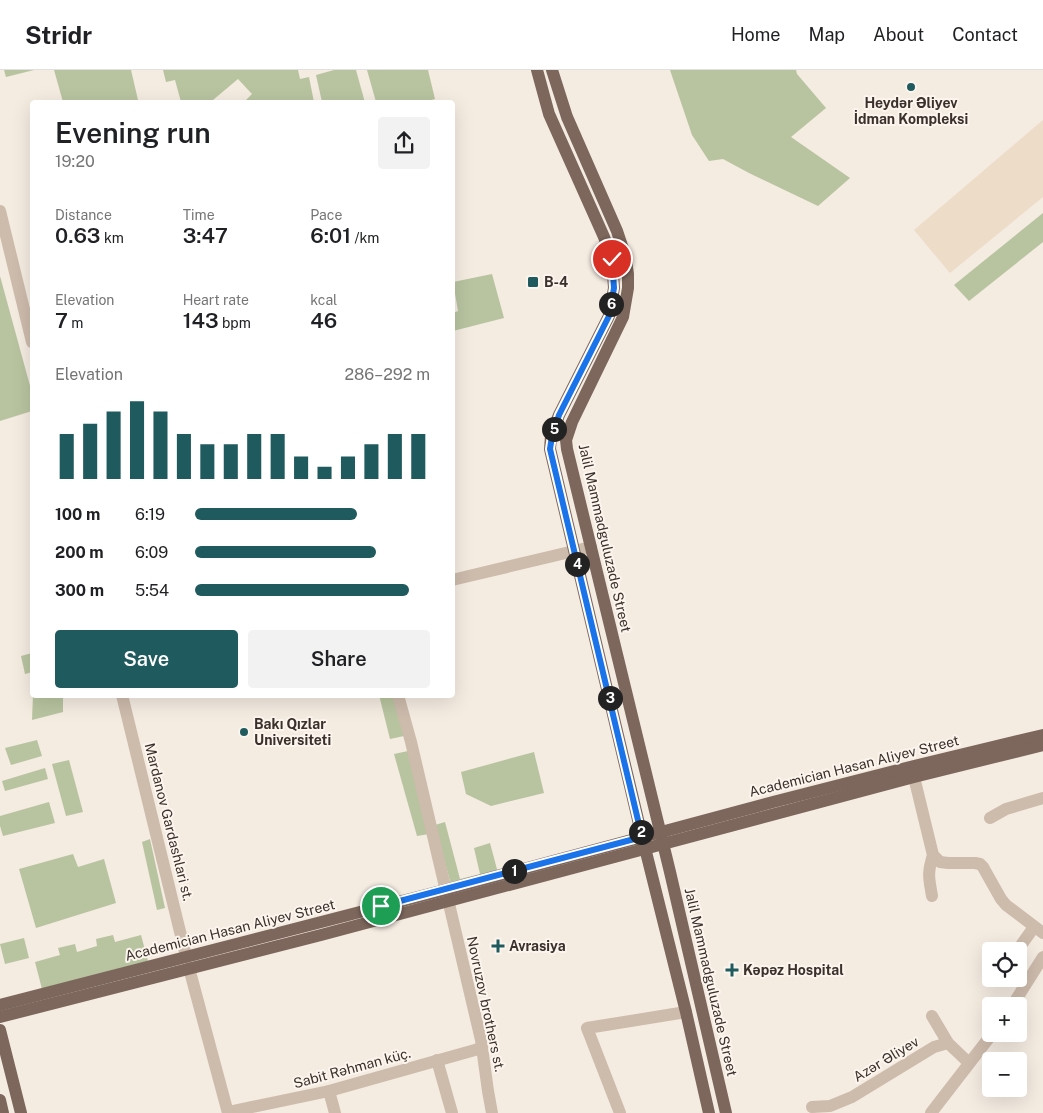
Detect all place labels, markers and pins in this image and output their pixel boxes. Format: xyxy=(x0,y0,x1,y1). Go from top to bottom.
marker: Heydər Əliyev İdman Kompleksi xyxy=(905,81,917,93)
place label: Heydər Əliyev İdman Kompleksi xyxy=(854,95,968,127)
pin xyxy=(591,238,633,280)
place label: B-4 xyxy=(544,274,568,290)
marker: B-4 xyxy=(526,275,540,289)
pin: 6 xyxy=(598,292,624,316)
pin: 5 xyxy=(542,416,566,442)
pin: 4 xyxy=(564,552,590,576)
pin: 3 xyxy=(598,686,622,710)
place label: Bakı Qızlar Universiteti xyxy=(254,716,331,748)
marker: Bakı Qızlar Universiteti xyxy=(238,726,250,738)
pin: 2 xyxy=(628,820,654,844)
pin: 1 xyxy=(502,858,526,884)
pin xyxy=(360,885,402,927)
place label: Avrasiya xyxy=(509,938,566,954)
marker: Avrasiya xyxy=(491,939,505,953)
place label: Kəpəz Hospital xyxy=(743,962,844,978)
marker: Kəpəz Hospital xyxy=(725,963,739,977)

